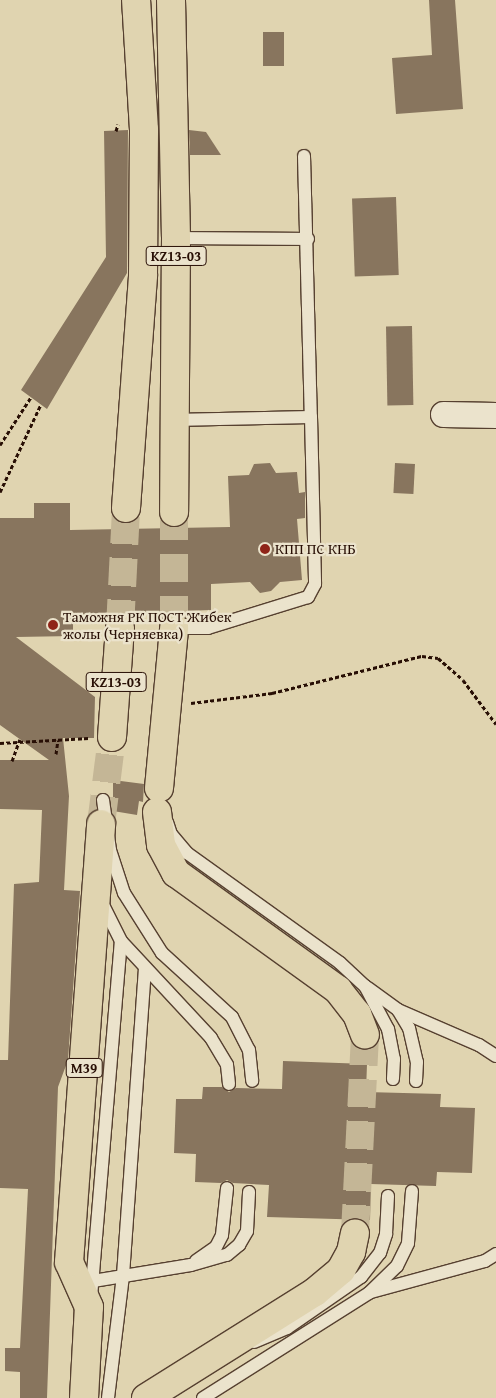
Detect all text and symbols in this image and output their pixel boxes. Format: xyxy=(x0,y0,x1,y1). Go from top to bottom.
road number: KZ13-03 xyxy=(145,245,207,268)
place label: КПП ПС КНБ xyxy=(275,540,356,558)
marker: КПП ПС КНБ xyxy=(259,543,271,555)
place label: Таможня РК ПОСТ Жибек жолы (Черняевка) xyxy=(63,607,232,642)
marker: Таможня РК ПОСТ Жибек жолы (Черняевка) xyxy=(47,619,59,631)
road number: KZ13-03 xyxy=(85,670,147,694)
road number: M39 xyxy=(65,1056,103,1080)

